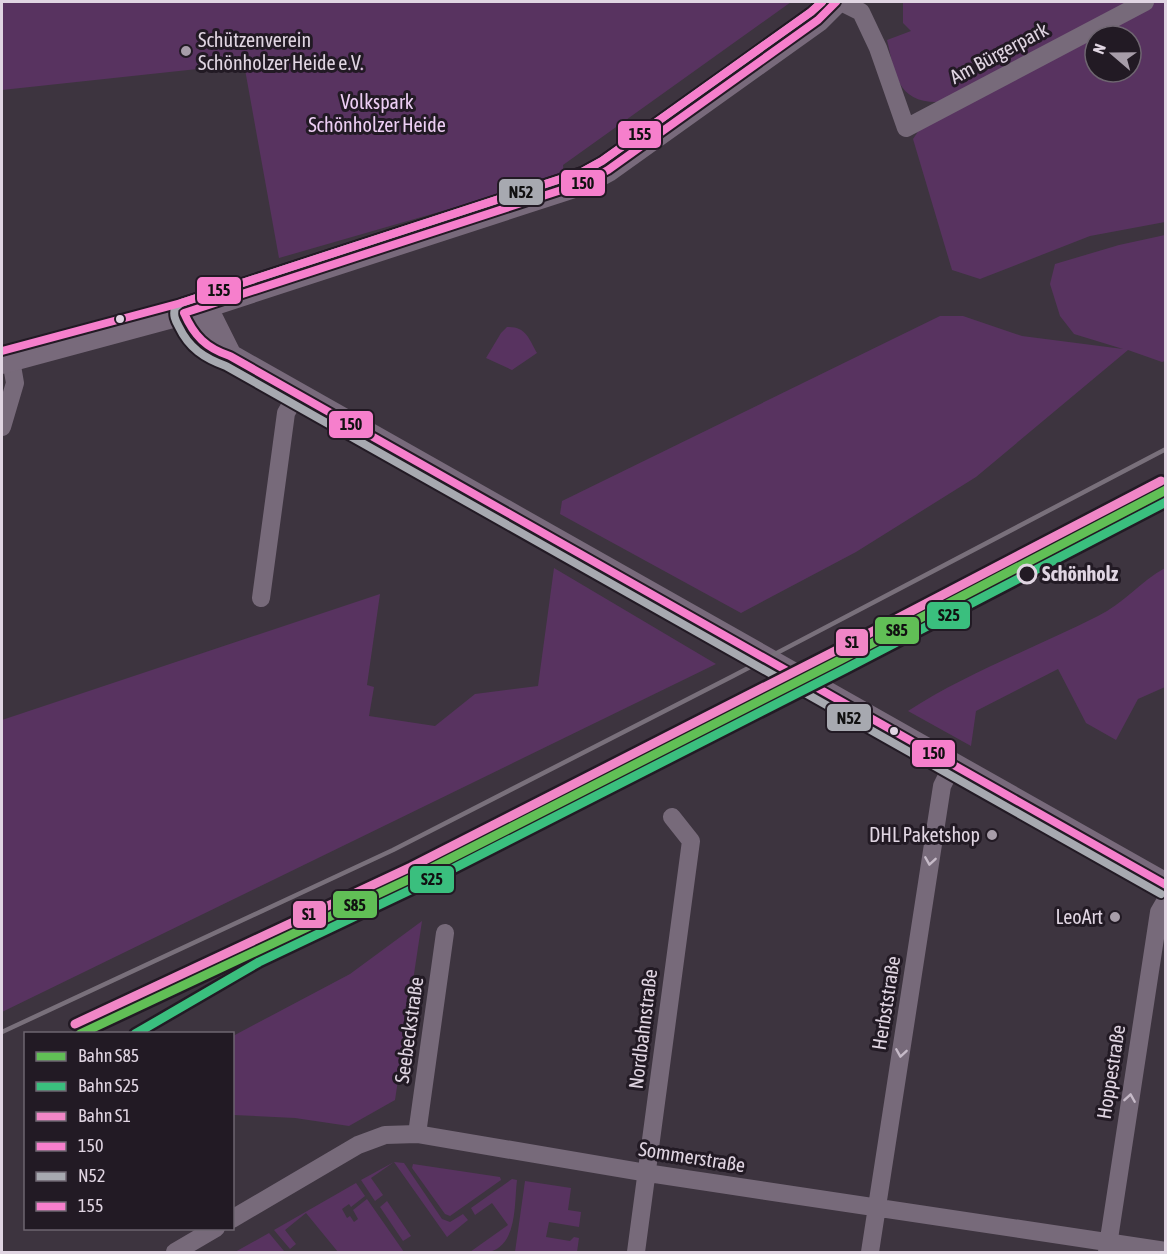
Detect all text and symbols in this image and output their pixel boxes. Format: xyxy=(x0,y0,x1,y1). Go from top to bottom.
street label: Am Bürgerpark xyxy=(946,17,1052,88)
north arrow xyxy=(1083,24,1143,84)
place label: Schützenverein Schönholzer Heide e.V. xyxy=(198,28,364,74)
text: N xyxy=(1089,41,1109,56)
marker: Schützenverein Schönholzer Heide e.V. xyxy=(179,44,193,58)
park label: Volkspark Schönholzer Heide xyxy=(308,90,446,136)
line badge: 155 xyxy=(617,120,662,149)
text: 155 xyxy=(629,125,652,143)
line badge: 150 xyxy=(560,169,606,197)
text: 150 xyxy=(572,174,595,192)
line badge: N52 xyxy=(498,178,544,206)
text: N52 xyxy=(509,183,533,201)
line badge: 155 xyxy=(196,276,242,305)
text: 155 xyxy=(208,281,231,299)
unlabelled marker xyxy=(114,313,126,325)
line badge: 150 xyxy=(328,410,374,439)
text: 150 xyxy=(340,415,363,433)
place label: Schönholz xyxy=(1042,562,1119,585)
marker: Schönholz xyxy=(1017,564,1037,584)
line badge: S25 xyxy=(926,601,971,630)
text: S25 xyxy=(938,606,960,624)
line badge: S85 xyxy=(874,616,920,645)
text: S85 xyxy=(886,621,908,639)
line badge: S1 xyxy=(835,628,869,657)
text: S1 xyxy=(845,633,860,651)
line badge: N52 xyxy=(826,703,872,732)
text: N52 xyxy=(837,709,861,727)
unlabelled marker xyxy=(888,725,900,737)
line badge: 150 xyxy=(911,739,956,768)
text: 150 xyxy=(923,744,946,762)
place label: DHL Paketshop xyxy=(869,823,980,846)
marker: DHL Paketshop xyxy=(985,828,999,842)
one-way arrow xyxy=(925,856,937,865)
line badge: S25 xyxy=(409,865,455,894)
text: S25 xyxy=(421,870,443,888)
line badge: S85 xyxy=(332,890,378,919)
text: S85 xyxy=(344,896,366,914)
line badge: S1 xyxy=(292,900,327,929)
text: S1 xyxy=(302,905,317,923)
place label: LeoArt xyxy=(1056,905,1103,928)
marker: LeoArt xyxy=(1108,910,1122,924)
street label: Herbststraße xyxy=(867,954,904,1052)
street label: Nordbahnstraße xyxy=(624,968,661,1090)
street label: Seebeckstraße xyxy=(390,975,427,1085)
street label: Hoppestraße xyxy=(1092,1023,1129,1121)
legend xyxy=(24,1032,234,1230)
text: Bahn S85 xyxy=(78,1045,139,1066)
one-way arrow xyxy=(895,1049,907,1058)
text: Bahn S25 xyxy=(78,1075,139,1096)
one-way arrow xyxy=(1123,1093,1136,1103)
text: Bahn S1 xyxy=(78,1105,131,1126)
text: 150 xyxy=(78,1135,103,1156)
street label: Sommerstraße xyxy=(637,1137,747,1176)
text: N52 xyxy=(78,1165,106,1186)
text: 155 xyxy=(78,1195,103,1216)

